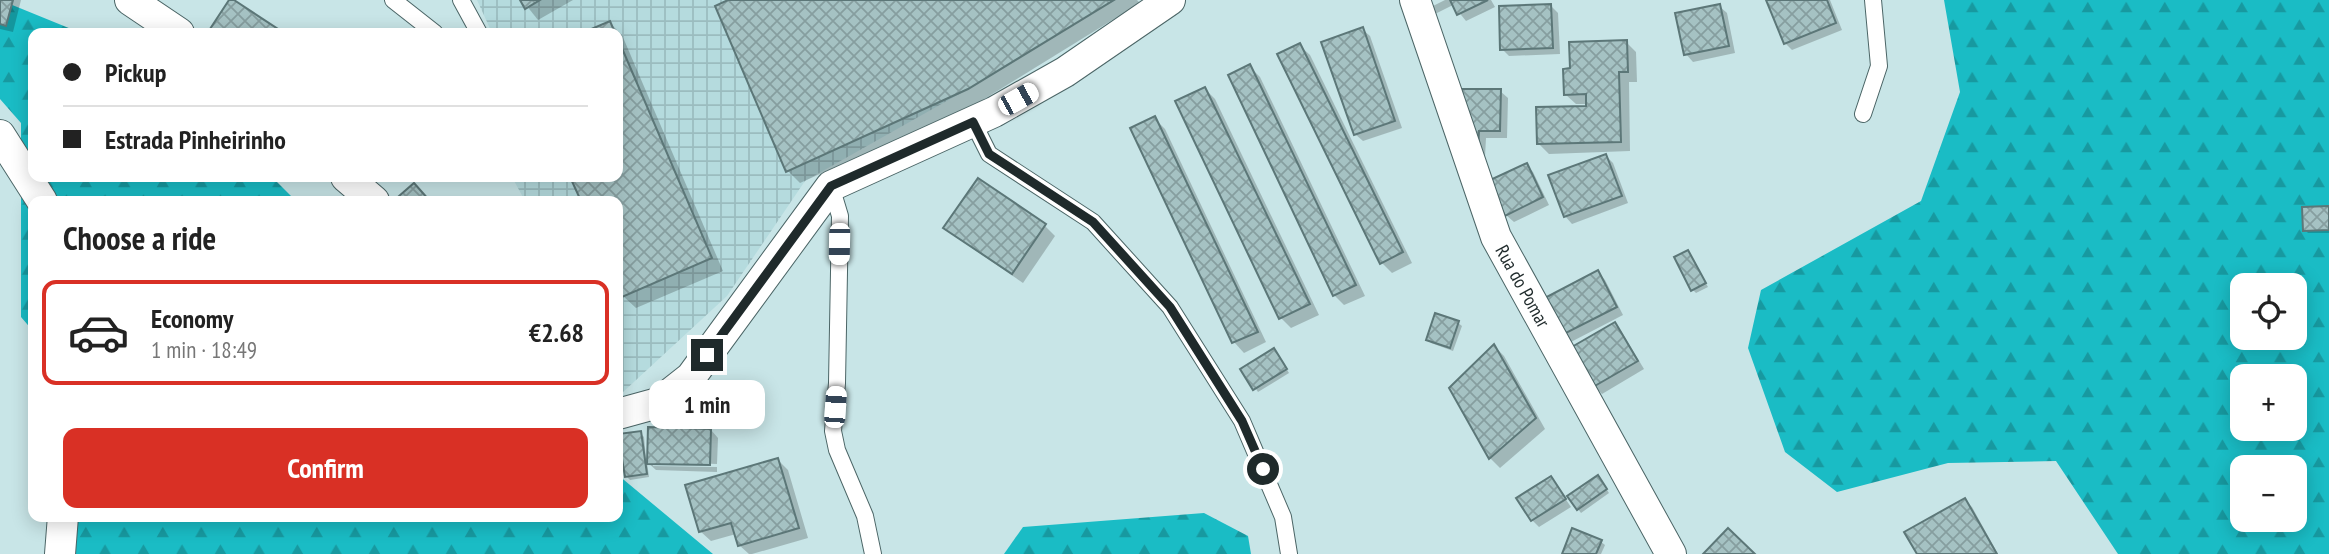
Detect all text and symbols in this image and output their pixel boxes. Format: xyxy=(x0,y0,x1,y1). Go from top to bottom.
text: Pickup xyxy=(105,56,166,89)
car xyxy=(995,80,1042,118)
text: Estrada Pinheirinho xyxy=(105,123,286,156)
text: Choose a ride xyxy=(63,217,216,259)
car xyxy=(829,223,850,265)
street label: Rua do Pomar xyxy=(1490,240,1556,332)
map controls xyxy=(2230,273,2307,532)
button: locate xyxy=(2230,273,2307,350)
icon: car xyxy=(67,301,130,364)
text: Economy xyxy=(151,302,233,335)
text: €2.68 xyxy=(529,316,584,349)
text: 1 min · 18:49 xyxy=(151,335,257,364)
route end xyxy=(691,339,723,371)
button: + xyxy=(2230,364,2307,441)
callout: 1 min xyxy=(649,380,765,428)
car xyxy=(824,385,847,429)
text: 1 min xyxy=(684,390,730,419)
button: Confirm xyxy=(63,428,588,508)
route start xyxy=(1247,453,1279,485)
button: − xyxy=(2230,455,2307,532)

